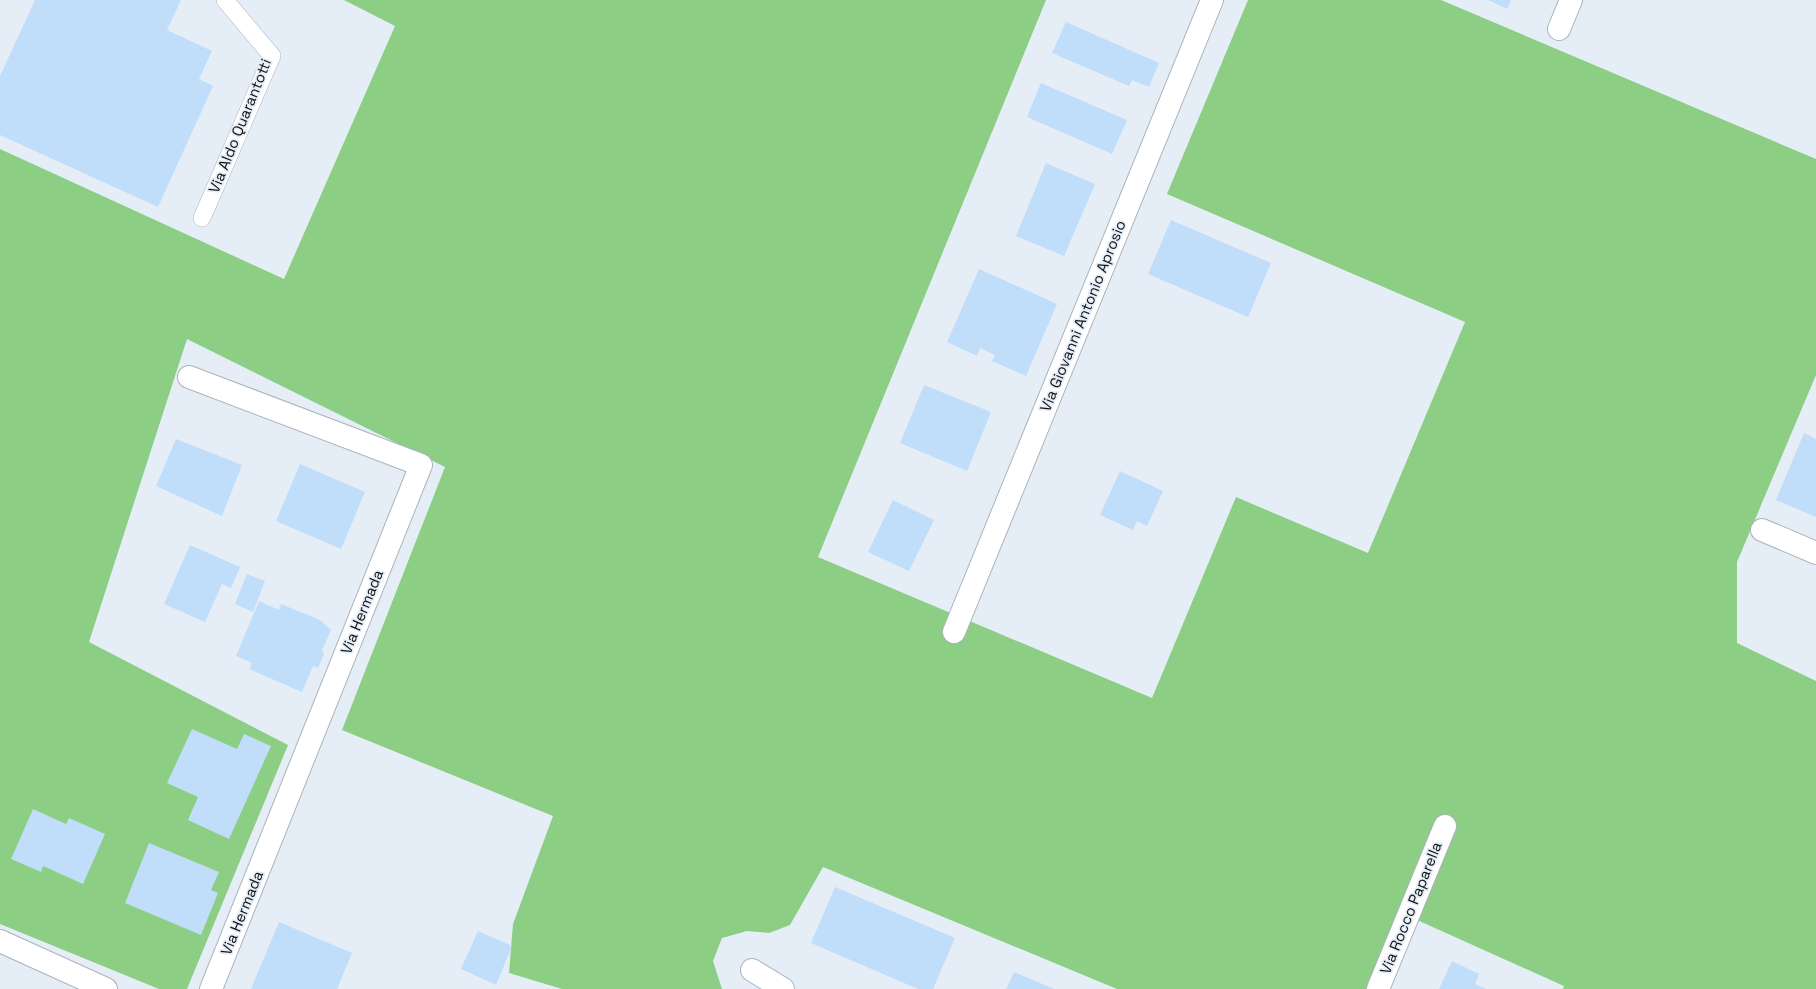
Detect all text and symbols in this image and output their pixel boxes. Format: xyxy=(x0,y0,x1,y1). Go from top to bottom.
street label: Via Aldo Quarantotti xyxy=(204,56,275,196)
street label: Via Giovanni Antonio Aprosio xyxy=(1035,217,1130,414)
street label: Via Hermada xyxy=(336,566,387,657)
street label: Via Rocco Paparella xyxy=(1375,838,1446,977)
street label: Via Hermada xyxy=(216,867,267,958)

